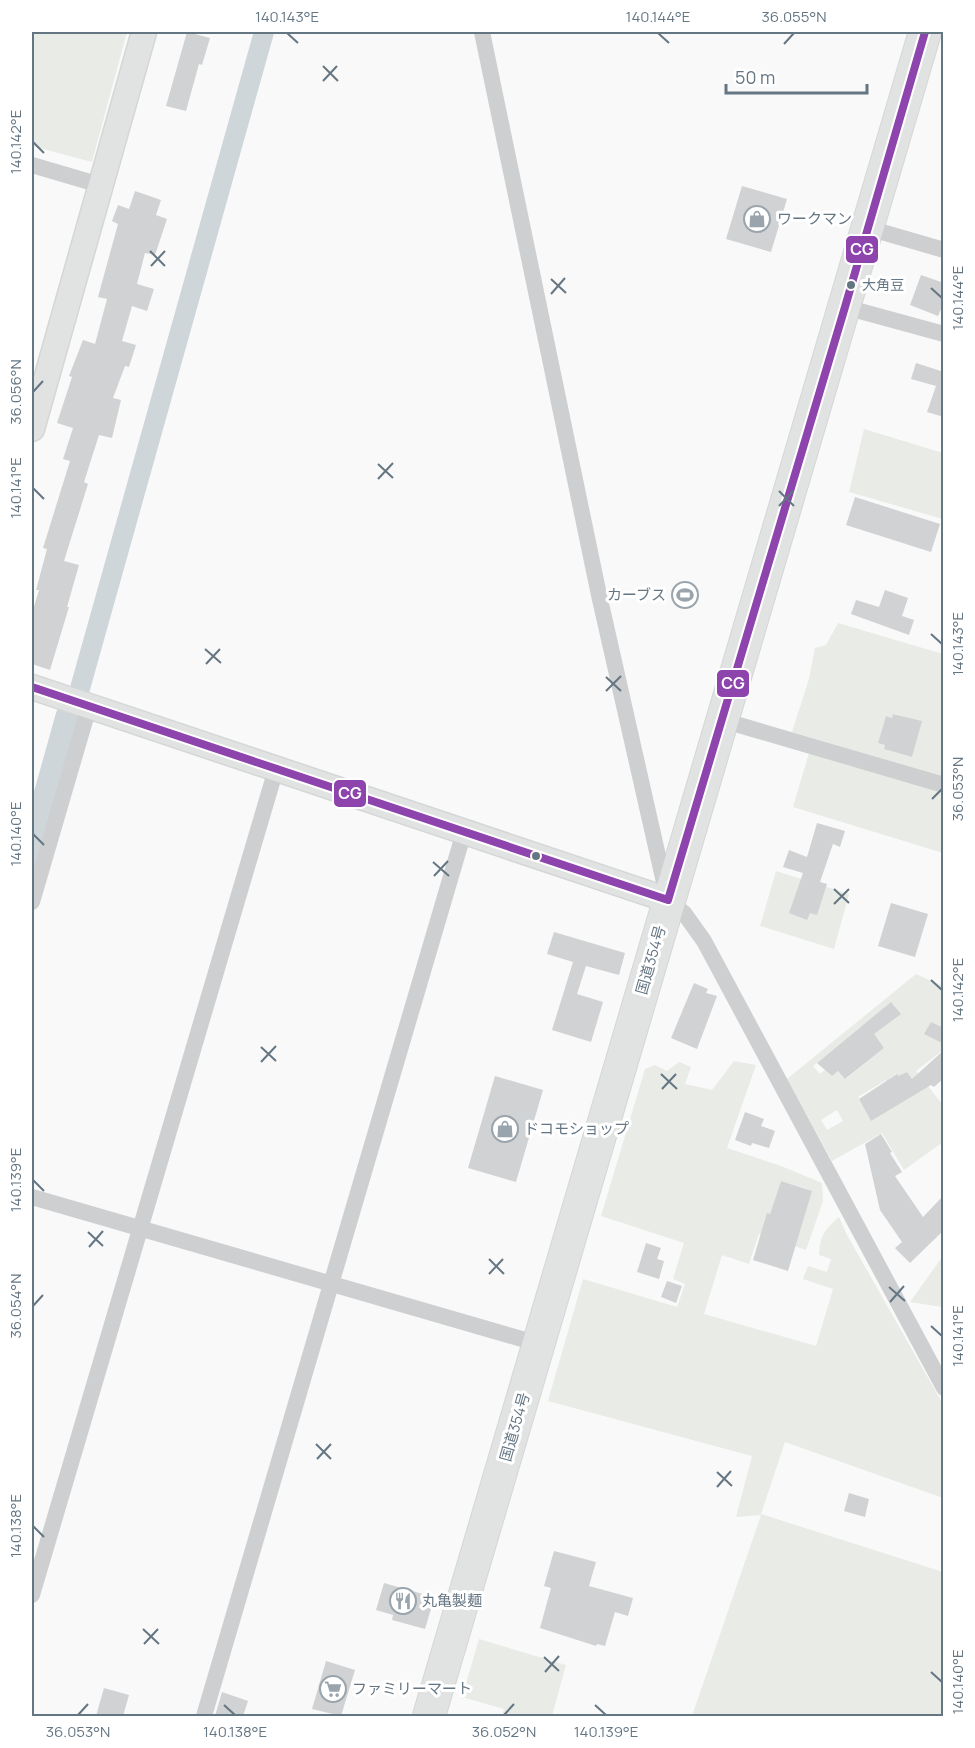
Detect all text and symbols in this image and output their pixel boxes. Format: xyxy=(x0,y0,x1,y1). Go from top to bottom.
text: 140.143°E xyxy=(255,6,319,27)
text: 140.144°E xyxy=(626,6,690,27)
text: 36.055°N xyxy=(762,6,826,27)
scale bar xyxy=(726,57,867,95)
text: 50 m xyxy=(735,65,775,89)
text: 140.142°E xyxy=(5,110,26,174)
shop icon: ワークマン xyxy=(742,204,772,234)
place label: ワークマン xyxy=(777,208,852,229)
line badge: CG xyxy=(845,235,879,264)
text: CG xyxy=(850,238,874,260)
text: 140.144°E xyxy=(947,266,968,330)
place label: 大角豆 xyxy=(862,275,904,294)
marker: 大角豆 xyxy=(845,279,857,291)
text: 36.056°N xyxy=(5,359,26,425)
text: 140.141°E xyxy=(5,457,26,519)
sports icon: カーブス xyxy=(670,580,700,610)
place label: カーブス xyxy=(607,584,666,605)
text: 140.143°E xyxy=(947,612,968,676)
line badge: CG xyxy=(716,669,750,698)
text: CG xyxy=(721,672,745,694)
text: 36.053°N xyxy=(947,757,968,821)
line badge: CG xyxy=(333,779,367,808)
text: CG xyxy=(338,782,362,804)
text: 140.140°E xyxy=(5,802,26,867)
unlabelled marker xyxy=(530,850,542,862)
street label: 国道354号 xyxy=(631,923,670,997)
text: 140.142°E xyxy=(947,958,968,1022)
shop icon: ドコモショップ xyxy=(490,1114,520,1144)
place label: ドコモショップ xyxy=(524,1118,629,1139)
text: 140.139°E xyxy=(5,1148,26,1212)
text: 36.054°N xyxy=(5,1273,26,1339)
text: 140.141°E xyxy=(947,1305,968,1367)
street label: 国道354号 xyxy=(495,1390,534,1464)
text: 140.138°E xyxy=(5,1494,26,1558)
restaurant icon: 丸亀製麺 xyxy=(388,1586,418,1616)
place label: 丸亀製麺 xyxy=(422,1590,482,1611)
text: 140.140°E xyxy=(947,1650,968,1715)
supermarket icon: ファミリーマート xyxy=(318,1674,348,1704)
place label: ファミリーマート xyxy=(352,1678,472,1699)
text: 36.053°N xyxy=(46,1721,110,1742)
text: 140.138°E xyxy=(203,1721,267,1742)
text: 36.052°N xyxy=(472,1721,536,1742)
text: 140.139°E xyxy=(574,1721,638,1742)

